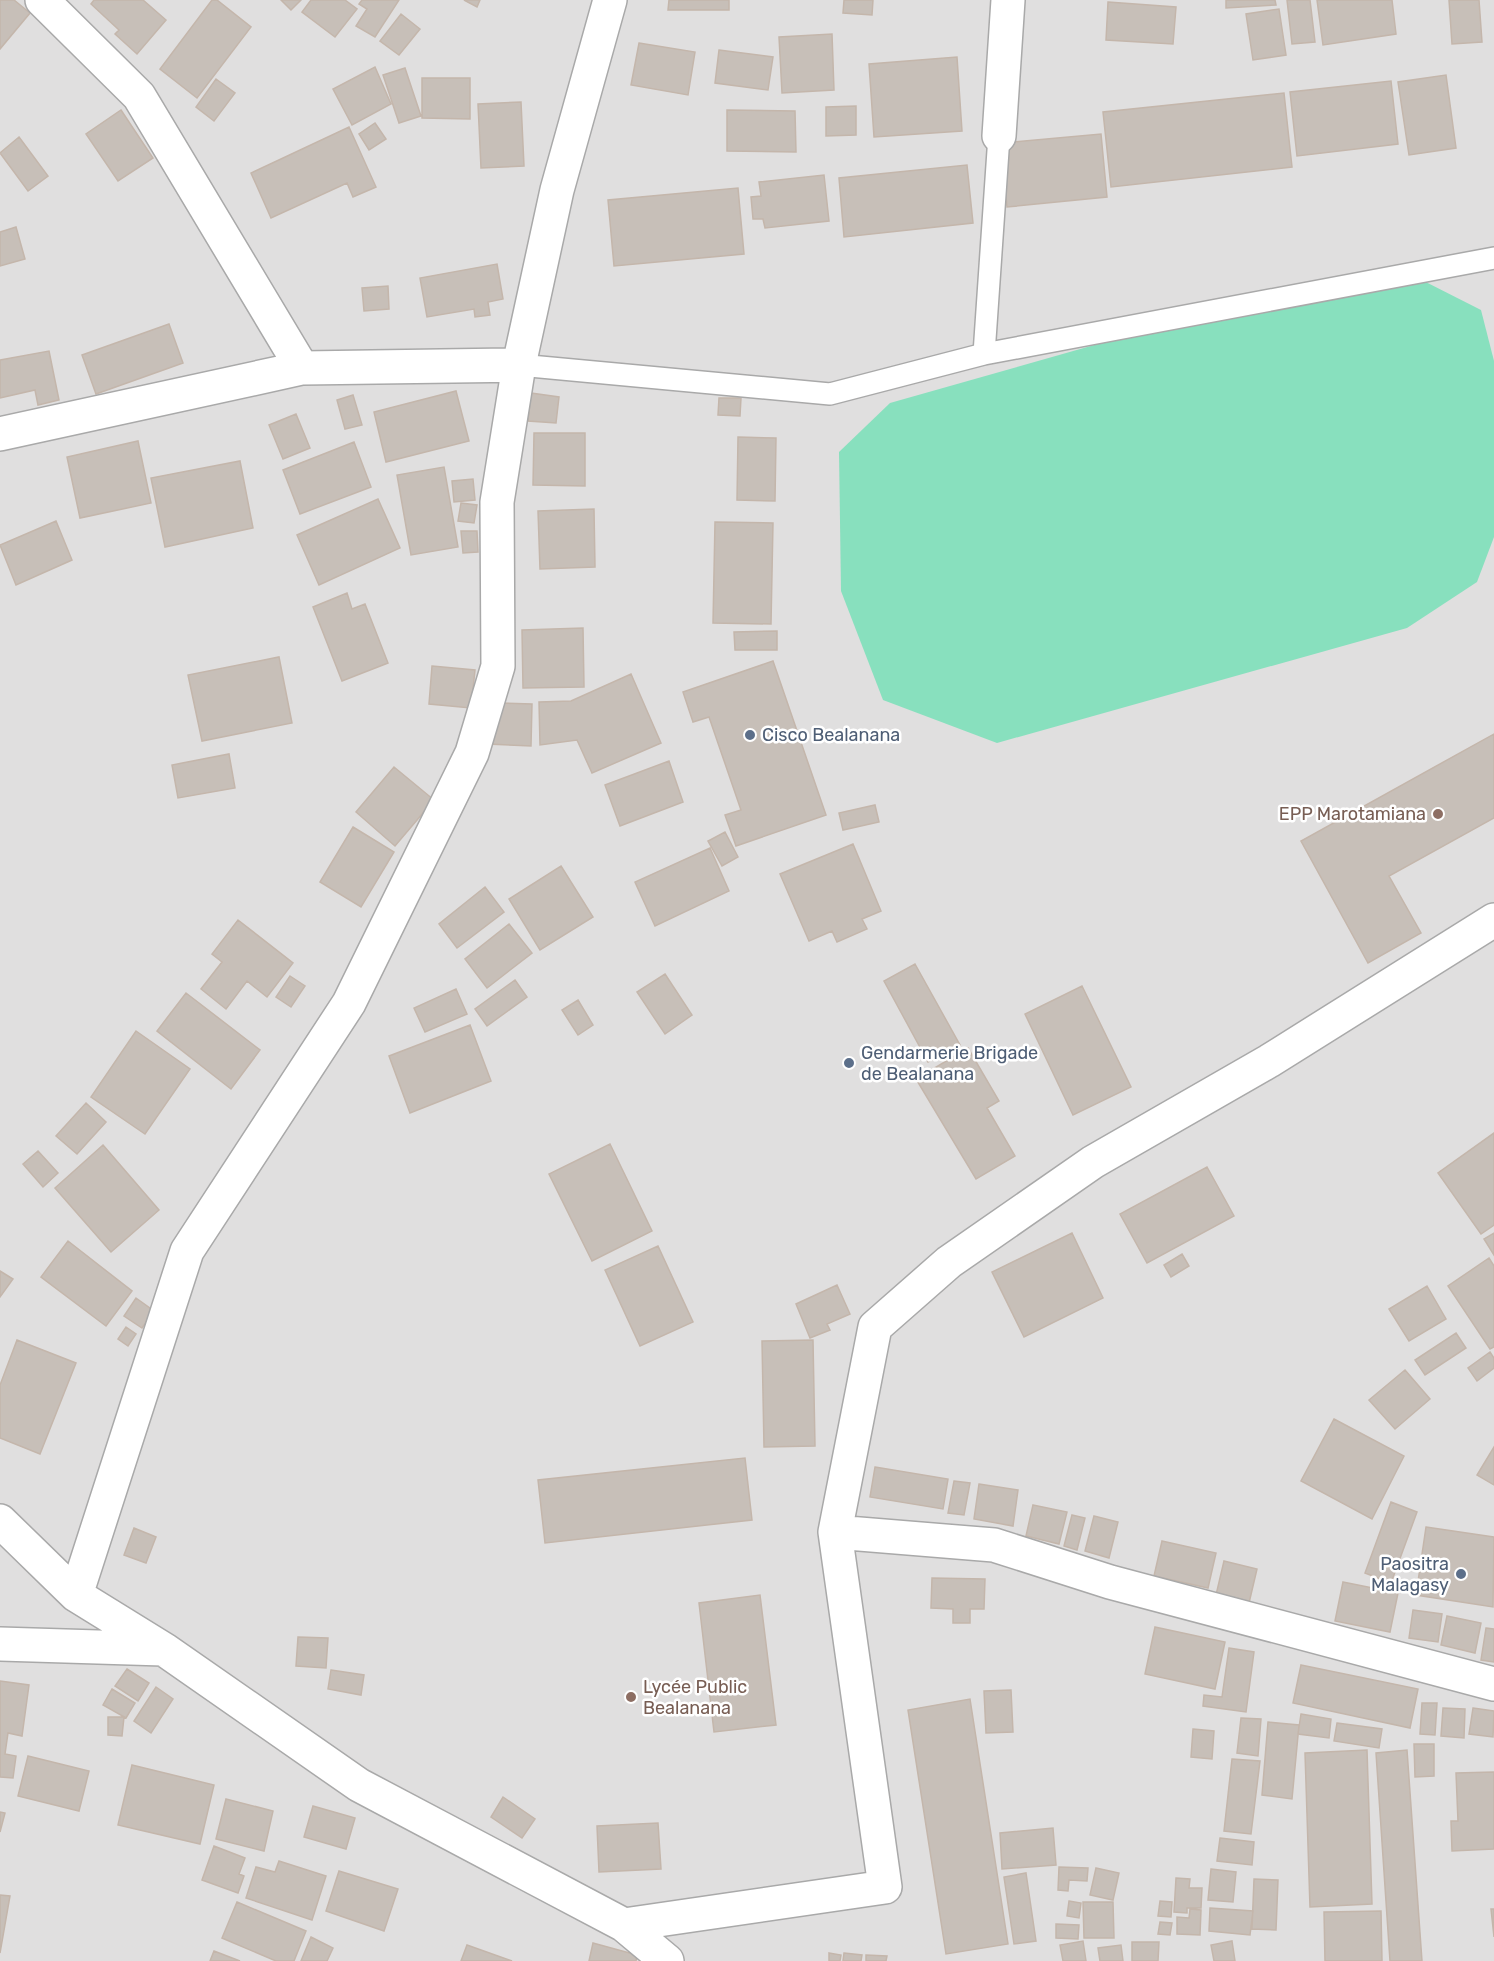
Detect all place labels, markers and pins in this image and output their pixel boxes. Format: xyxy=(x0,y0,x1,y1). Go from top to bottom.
place label: Cisco Bealanana xyxy=(762,724,900,746)
marker: Cisco Bealanana xyxy=(743,728,757,742)
place label: EPP Marotamiana xyxy=(1279,803,1426,825)
marker: EPP Marotamiana xyxy=(1431,807,1445,821)
place label: Gendarmerie Brigade de Bealanana xyxy=(861,1042,1038,1085)
marker: Gendarmerie Brigade de Bealanana xyxy=(842,1056,856,1070)
place label: Paositra Malagasy xyxy=(1371,1553,1449,1596)
marker: Paositra Malagasy xyxy=(1454,1567,1468,1581)
place label: Lycée Public Bealanana xyxy=(643,1676,747,1719)
marker: Lycée Public Bealanana xyxy=(624,1690,638,1704)

